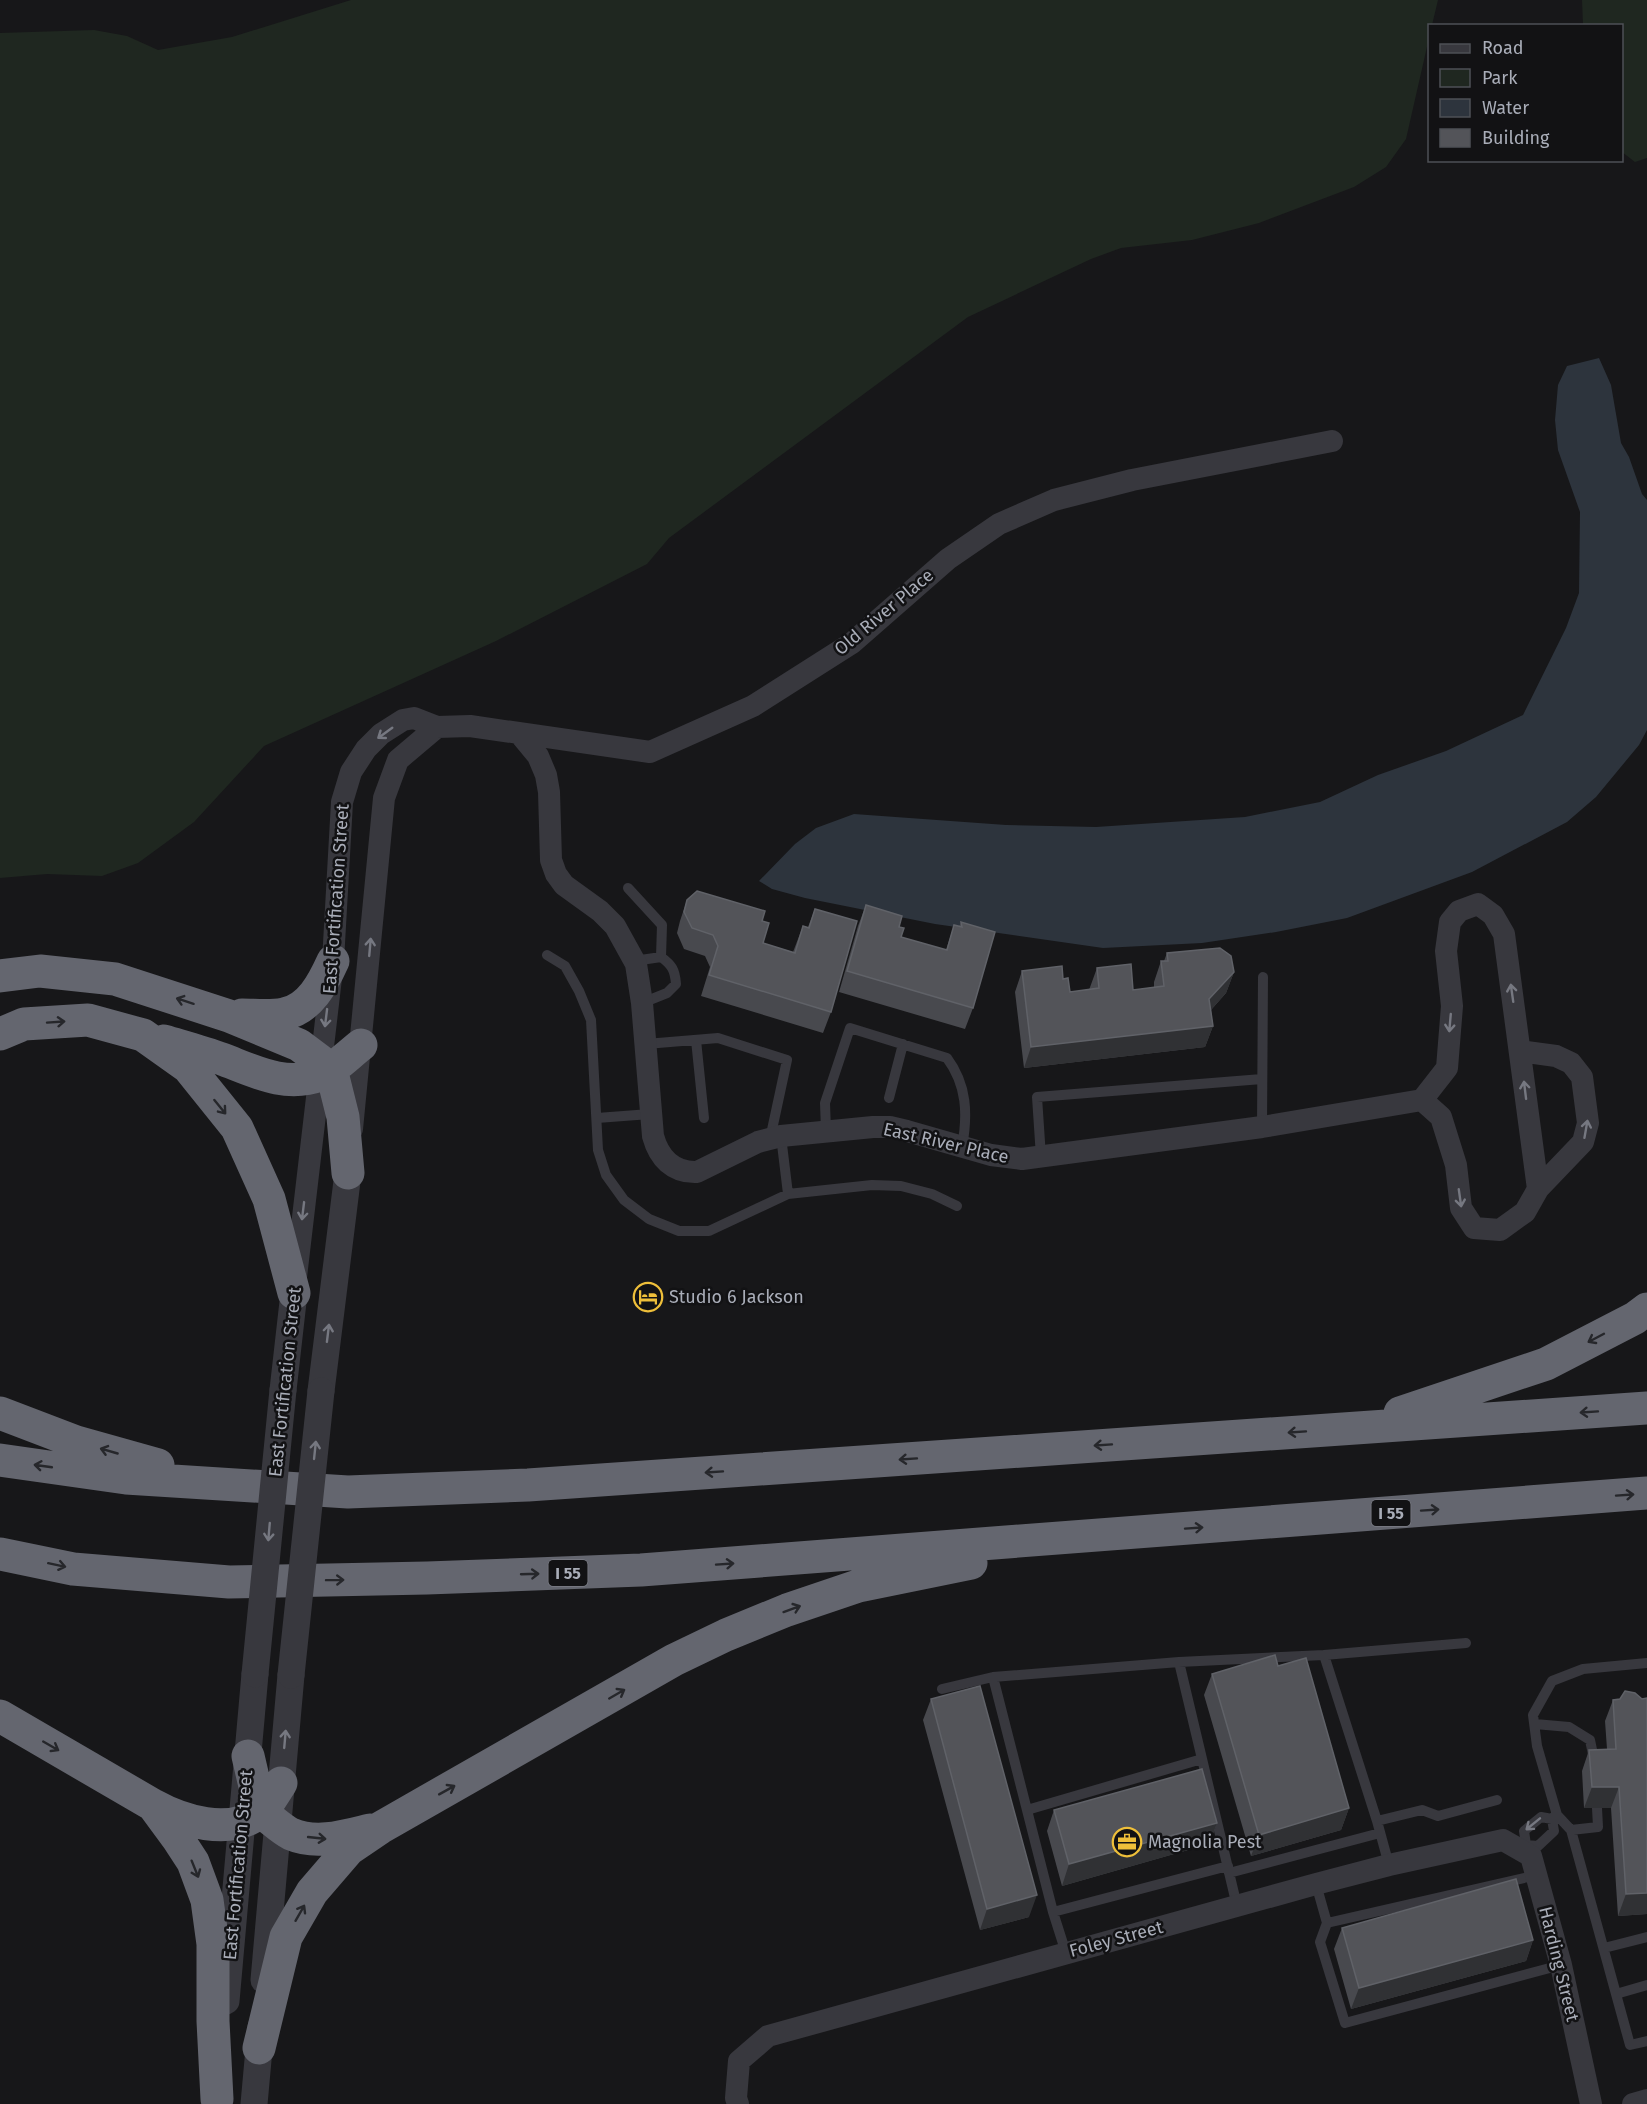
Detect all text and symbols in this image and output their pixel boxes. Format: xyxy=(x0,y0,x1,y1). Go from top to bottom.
legend xyxy=(1428,24,1623,162)
text: Road xyxy=(1482,37,1524,59)
text: Park xyxy=(1482,67,1518,89)
text: Water xyxy=(1482,97,1529,119)
text: Building xyxy=(1482,127,1550,149)
street label: Old River Place xyxy=(830,564,938,660)
one-way arrow xyxy=(377,727,393,739)
street label: East Fortification Street xyxy=(318,803,354,995)
one-way arrow xyxy=(365,938,376,958)
one-way arrow xyxy=(1507,984,1518,1004)
one-way arrow xyxy=(175,995,194,1006)
one-way arrow xyxy=(320,1007,331,1027)
one-way arrow xyxy=(1445,1013,1456,1033)
one-way arrow xyxy=(46,1016,66,1027)
one-way arrow xyxy=(1520,1080,1531,1100)
one-way arrow xyxy=(214,1098,227,1114)
street label: East River Place xyxy=(881,1118,1011,1168)
one-way arrow xyxy=(1580,1120,1591,1140)
one-way arrow xyxy=(1455,1188,1466,1207)
one-way arrow xyxy=(298,1201,309,1221)
hotel icon: Studio 6 Jackson xyxy=(632,1281,664,1313)
street label: East Fortification Street xyxy=(264,1286,306,1478)
place label: Studio 6 Jackson xyxy=(669,1286,804,1308)
one-way arrow xyxy=(323,1324,334,1344)
one-way arrow xyxy=(1588,1333,1606,1344)
one-way arrow xyxy=(1579,1407,1599,1418)
one-way arrow xyxy=(1288,1427,1308,1438)
one-way arrow xyxy=(309,1440,320,1460)
one-way arrow xyxy=(1093,1440,1113,1451)
one-way arrow xyxy=(100,1445,119,1457)
one-way arrow xyxy=(899,1453,919,1464)
one-way arrow xyxy=(33,1461,53,1472)
one-way arrow xyxy=(704,1467,724,1478)
one-way arrow xyxy=(1614,1489,1634,1500)
road number: I 55 xyxy=(1372,1500,1410,1526)
one-way arrow xyxy=(1420,1504,1440,1515)
one-way arrow xyxy=(263,1522,274,1542)
one-way arrow xyxy=(1184,1522,1204,1533)
one-way arrow xyxy=(715,1558,734,1569)
one-way arrow xyxy=(48,1560,67,1572)
road number: I 55 xyxy=(548,1560,588,1586)
one-way arrow xyxy=(520,1569,540,1580)
one-way arrow xyxy=(325,1574,345,1586)
one-way arrow xyxy=(782,1602,800,1613)
one-way arrow xyxy=(608,1688,625,1700)
one-way arrow xyxy=(280,1729,291,1749)
one-way arrow xyxy=(41,1741,59,1752)
street label: East Fortification Street xyxy=(219,1769,257,1961)
one-way arrow xyxy=(438,1784,455,1796)
one-way arrow xyxy=(1525,1817,1541,1830)
office icon: Magnolia Pest xyxy=(1111,1826,1143,1858)
place label: Magnolia Pest xyxy=(1148,1831,1262,1853)
one-way arrow xyxy=(307,1833,327,1844)
one-way arrow xyxy=(190,1859,201,1878)
street label: Harding Street xyxy=(1534,1904,1584,2024)
one-way arrow xyxy=(294,1905,306,1922)
street label: Foley Street xyxy=(1067,1916,1166,1962)

